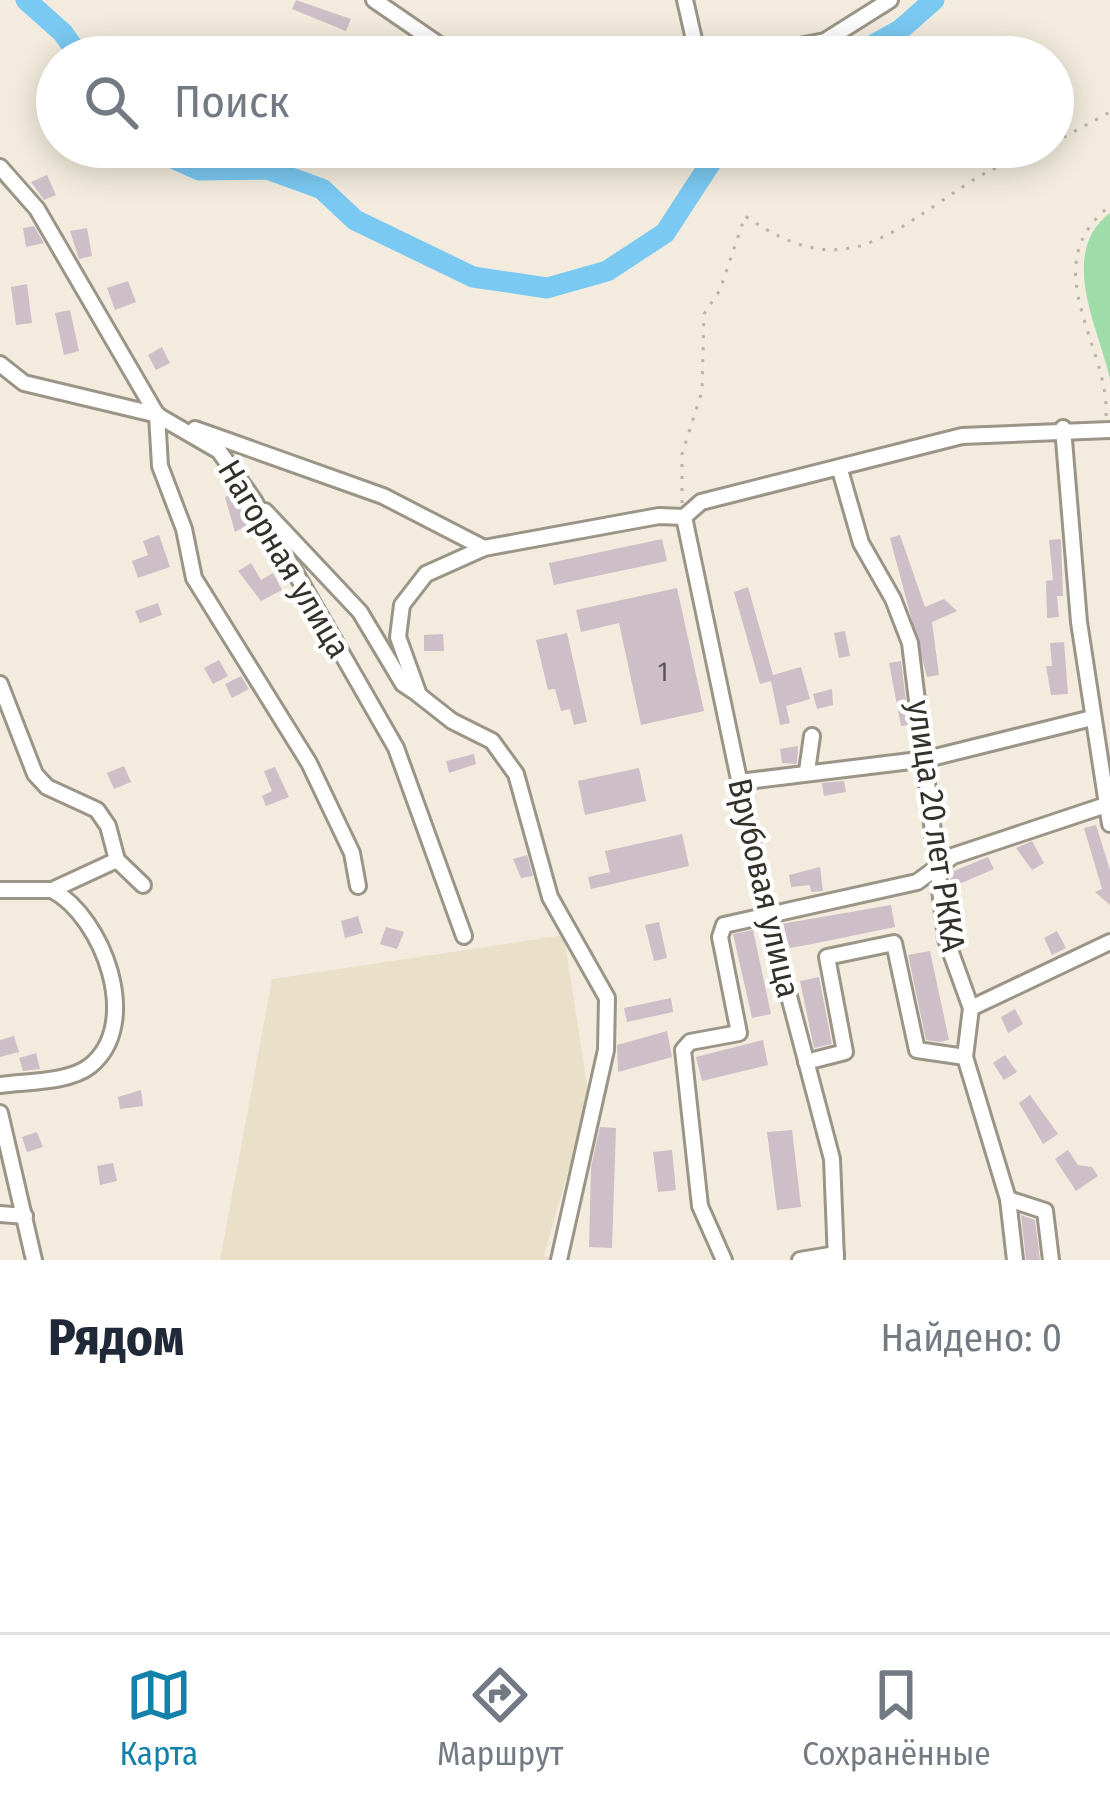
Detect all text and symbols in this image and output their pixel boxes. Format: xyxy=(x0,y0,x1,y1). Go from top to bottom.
search box xyxy=(36,36,1074,168)
icon: search xyxy=(78,69,144,135)
text: Поиск xyxy=(174,75,289,129)
street label: Нагорная улица xyxy=(209,453,359,665)
house number: 1 xyxy=(658,656,668,688)
street label: улица 20 лет РККА xyxy=(899,698,974,955)
street label: Врубовая улица xyxy=(719,774,809,1002)
text: Рядом xyxy=(48,1307,184,1369)
text: Найдено: 0 xyxy=(880,1315,1062,1361)
tab: Карта xyxy=(119,1662,198,1774)
tab: Маршрут xyxy=(437,1662,563,1774)
tab: Сохранённые xyxy=(802,1662,991,1774)

